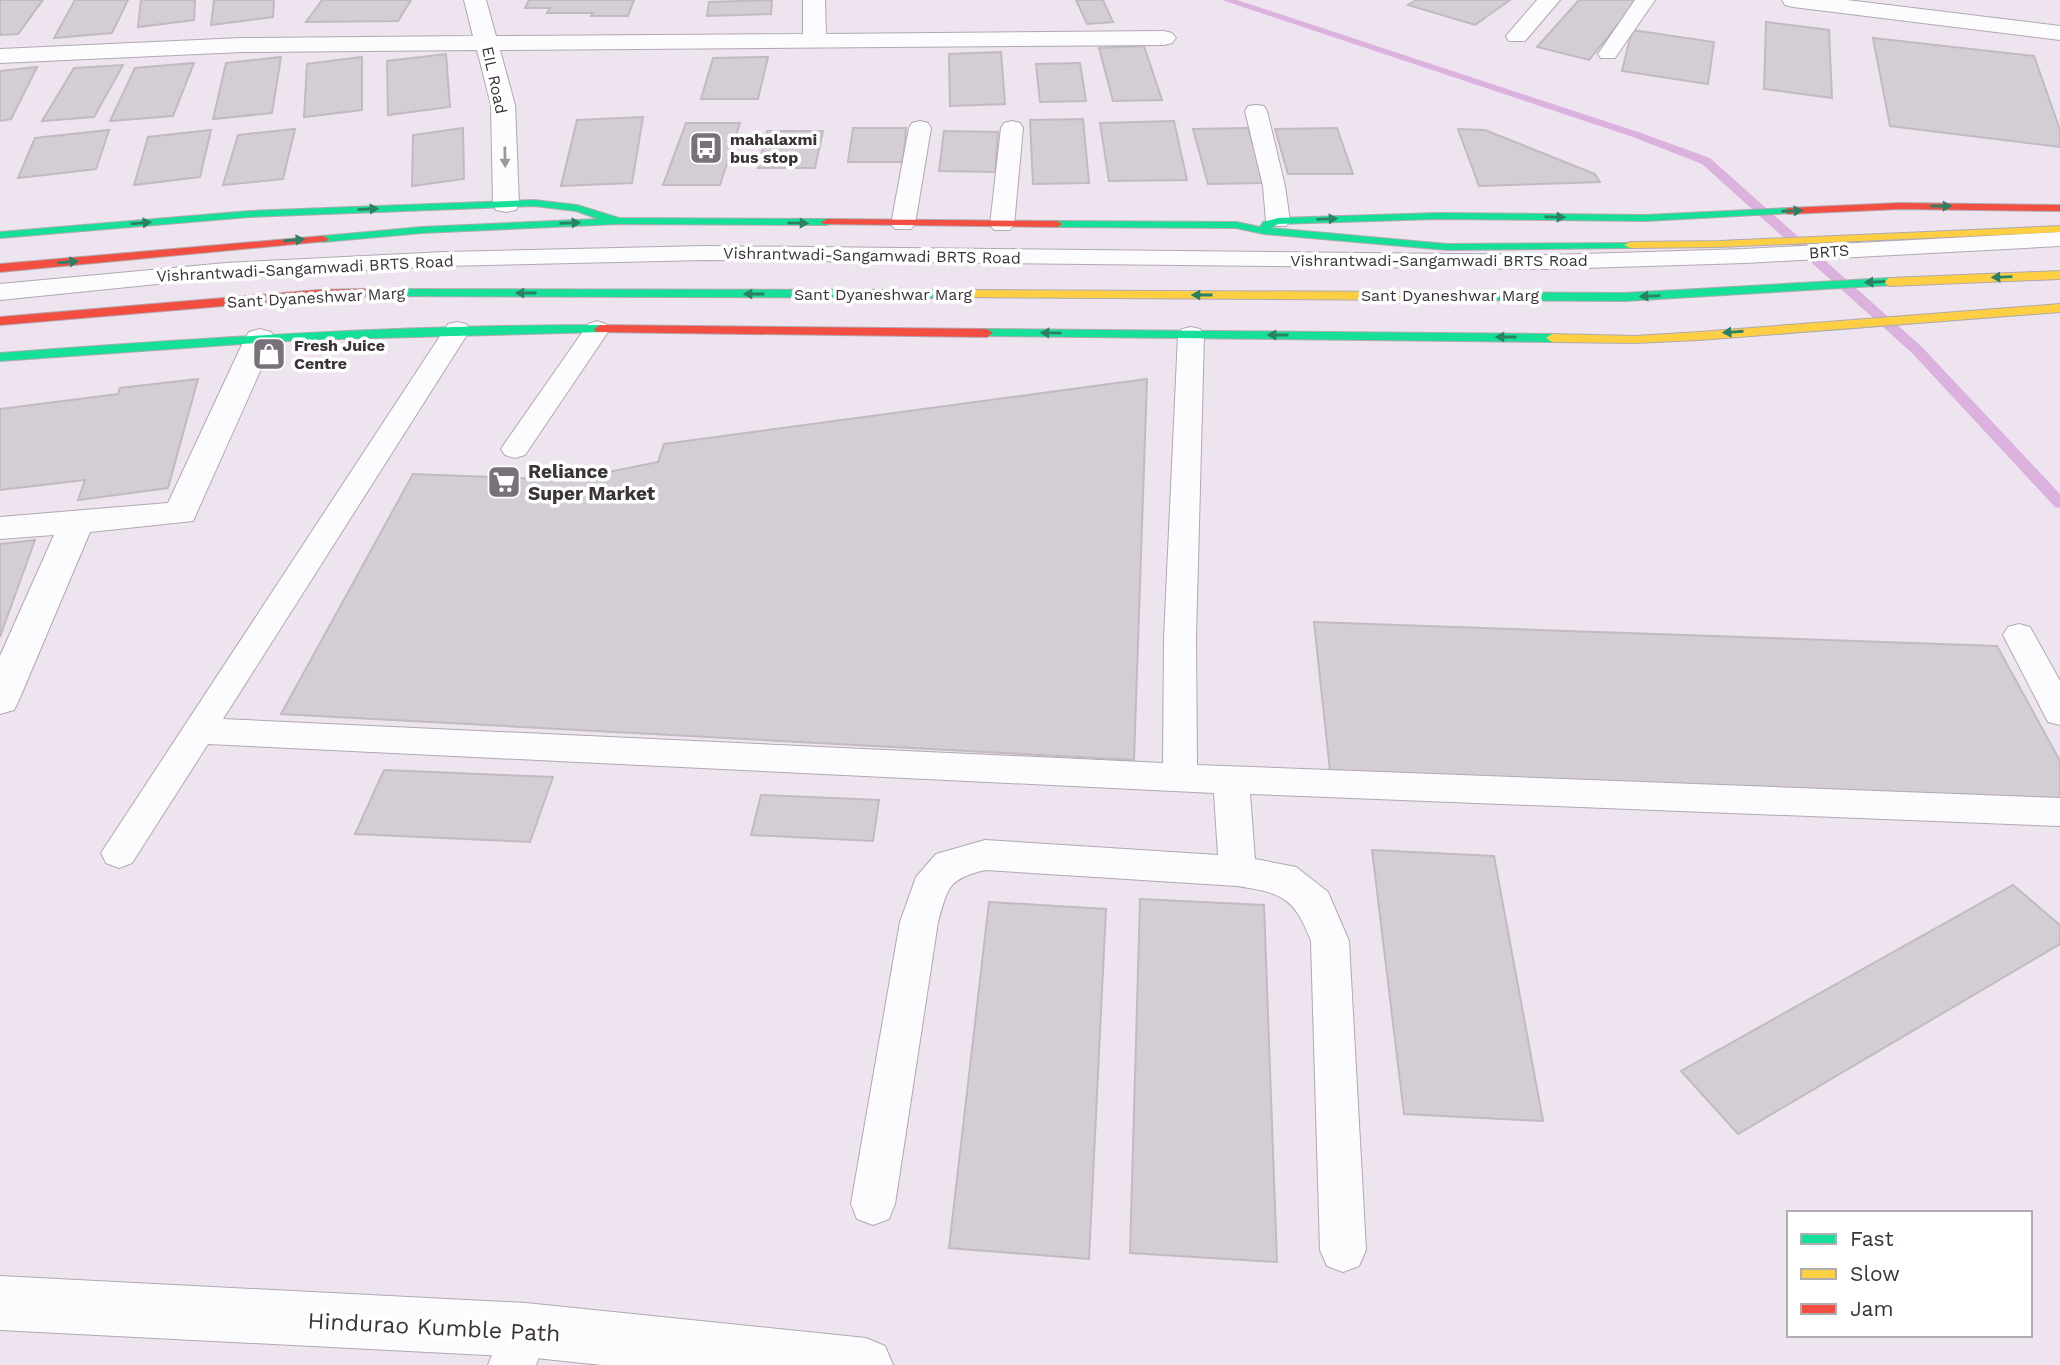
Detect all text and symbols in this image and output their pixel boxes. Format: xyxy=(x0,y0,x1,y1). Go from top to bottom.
street label: EIL Road xyxy=(478,45,511,116)
bus stop icon: mahalaxmi bus stop xyxy=(687,129,725,167)
place label: mahalaxmi bus stop xyxy=(730,130,817,167)
one-way arrow xyxy=(499,146,510,168)
one-way arrow xyxy=(1930,200,1952,212)
one-way arrow xyxy=(357,203,379,214)
one-way arrow xyxy=(1781,206,1803,217)
one-way arrow xyxy=(1544,211,1566,223)
one-way arrow xyxy=(1317,214,1339,225)
one-way arrow xyxy=(130,217,152,228)
one-way arrow xyxy=(787,217,809,229)
one-way arrow xyxy=(560,218,582,229)
one-way arrow xyxy=(284,234,306,245)
street label: BRTS xyxy=(1808,241,1850,262)
street label: Vishrantwadi-Sangamwadi BRTS Road xyxy=(723,243,1021,268)
street label: Vishrantwadi-Sangamwadi BRTS Road xyxy=(156,251,454,286)
street label: Vishrantwadi-Sangamwadi BRTS Road xyxy=(1290,251,1588,270)
one-way arrow xyxy=(57,256,79,267)
one-way arrow xyxy=(1990,271,2012,282)
one-way arrow xyxy=(1864,277,1886,288)
street label: Sant Dyaneshwar Marg xyxy=(227,283,406,312)
street label: Sant Dyaneshwar Marg xyxy=(794,285,973,304)
street label: Sant Dyaneshwar Marg xyxy=(1361,286,1540,305)
one-way arrow xyxy=(515,287,537,299)
one-way arrow xyxy=(743,288,765,300)
one-way arrow xyxy=(1191,289,1213,301)
one-way arrow xyxy=(1639,290,1661,301)
one-way arrow xyxy=(1722,327,1744,338)
one-way arrow xyxy=(1039,328,1061,339)
one-way arrow xyxy=(1267,329,1289,341)
one-way arrow xyxy=(1494,331,1516,343)
shop icon: Fresh Juice Centre xyxy=(250,335,288,373)
place label: Fresh Juice Centre xyxy=(294,336,385,373)
place label: Reliance Super Market xyxy=(528,460,656,505)
supermarket icon: Reliance Super Market xyxy=(485,463,523,501)
legend xyxy=(1787,1211,2032,1337)
text: Fast xyxy=(1850,1226,1894,1251)
text: Slow xyxy=(1850,1261,1900,1286)
text: Jam xyxy=(1850,1296,1893,1321)
street label: Hindurao Kumble Path xyxy=(307,1307,561,1348)

